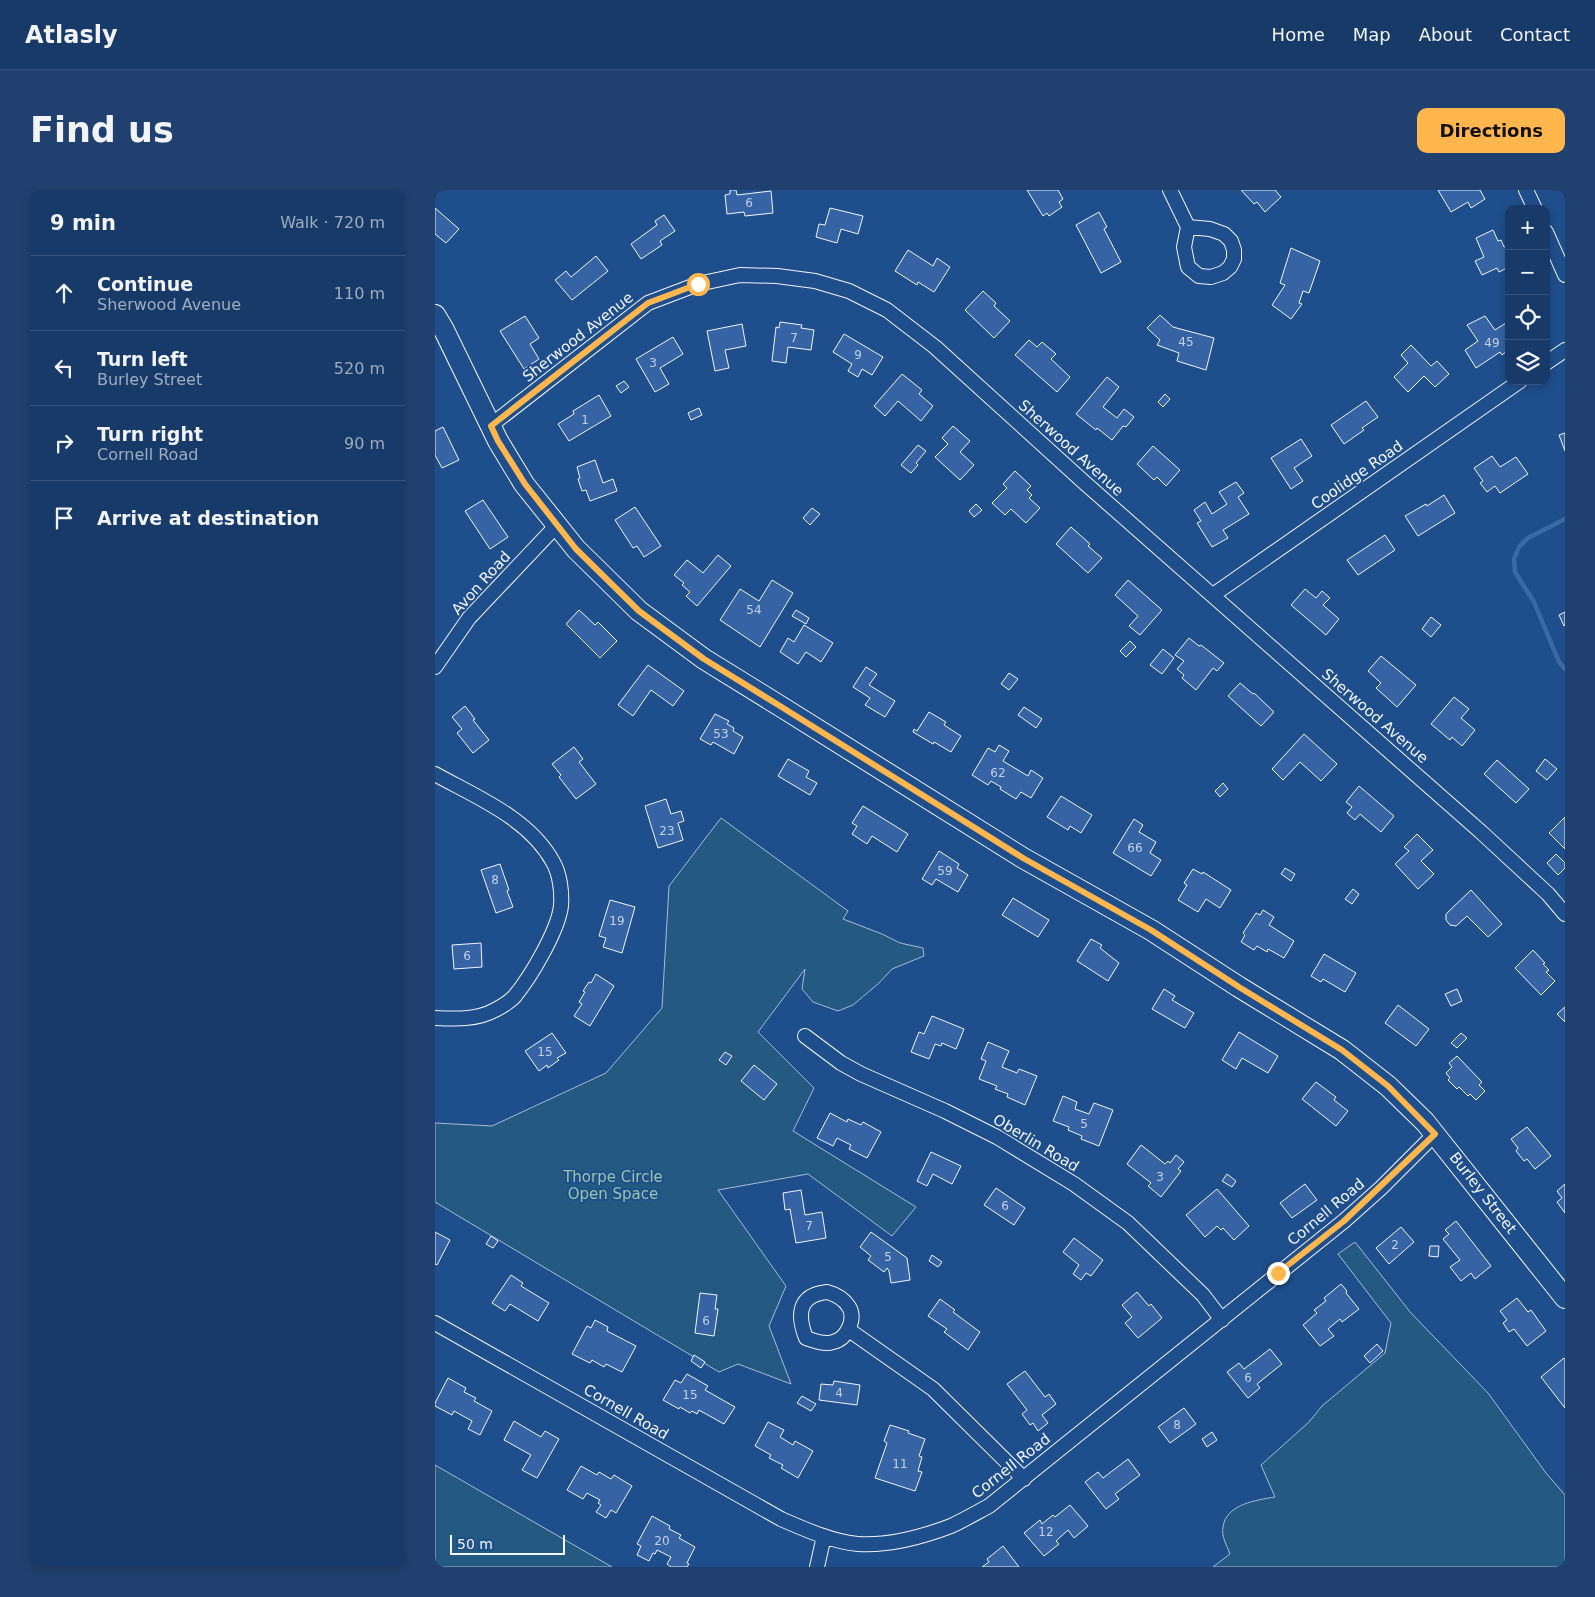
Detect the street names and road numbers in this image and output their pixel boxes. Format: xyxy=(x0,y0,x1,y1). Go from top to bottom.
street label: Sherwood Avenue xyxy=(519,288,637,386)
street label: Sherwood Avenue xyxy=(1015,396,1127,500)
street label: Coolidge Road xyxy=(1308,437,1406,513)
street label: Avon Road xyxy=(448,547,514,619)
street label: Sherwood Avenue xyxy=(1318,665,1432,767)
street label: Oberlin Road xyxy=(990,1110,1082,1176)
street label: Burley Street xyxy=(1446,1149,1521,1237)
street label: Cornell Road xyxy=(1284,1175,1368,1249)
street label: Cornell Road xyxy=(580,1380,672,1444)
street label: Cornell Road xyxy=(968,1430,1054,1502)

